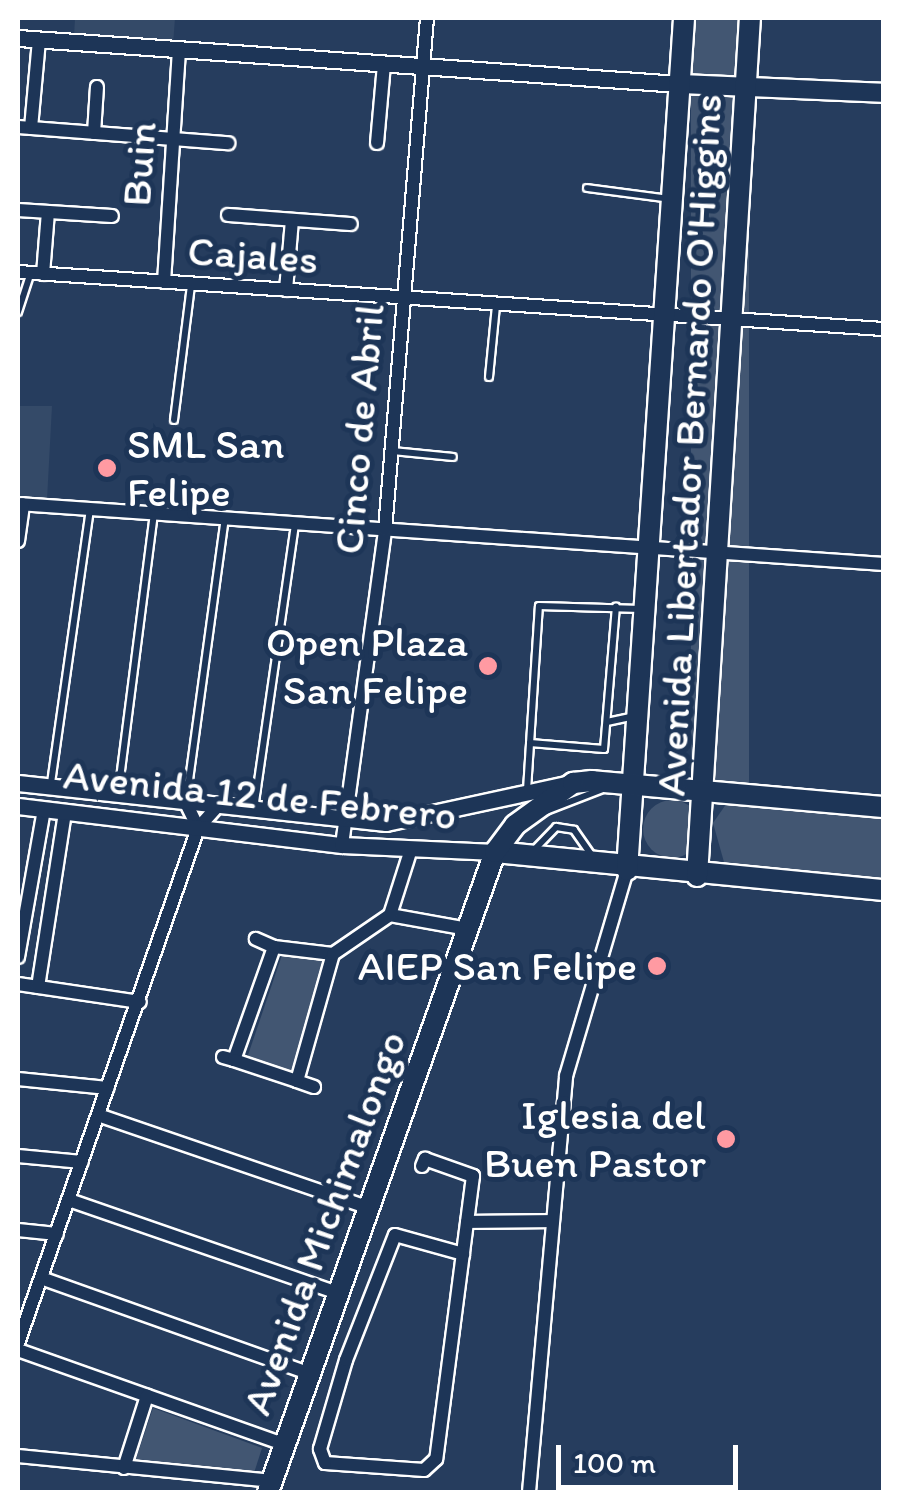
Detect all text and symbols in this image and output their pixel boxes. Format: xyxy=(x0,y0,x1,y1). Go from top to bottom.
street label: Avenida Libertador Bernardo O'Higgins xyxy=(645,93,733,797)
street label: Buin xyxy=(111,120,167,208)
street label: Cajales xyxy=(186,225,320,285)
street label: Cinco de Abril xyxy=(323,302,395,556)
place label: SML San Felipe xyxy=(127,419,284,518)
marker: SML San Felipe xyxy=(96,457,118,479)
place label: Open Plaza San Felipe xyxy=(266,617,468,716)
marker: Open Plaza San Felipe xyxy=(477,655,499,677)
street label: Avenida 12 de Febrero xyxy=(62,749,458,841)
place label: AIEP San Felipe xyxy=(360,941,637,991)
marker: AIEP San Felipe xyxy=(646,955,668,977)
street label: Avenida Michimalongo xyxy=(231,1024,417,1422)
place label: Iglesia del Buen Pastor xyxy=(486,1090,706,1188)
marker: Iglesia del Buen Pastor xyxy=(715,1128,737,1150)
scale bar xyxy=(561,1425,744,1487)
text: 100 m xyxy=(573,1444,656,1481)

